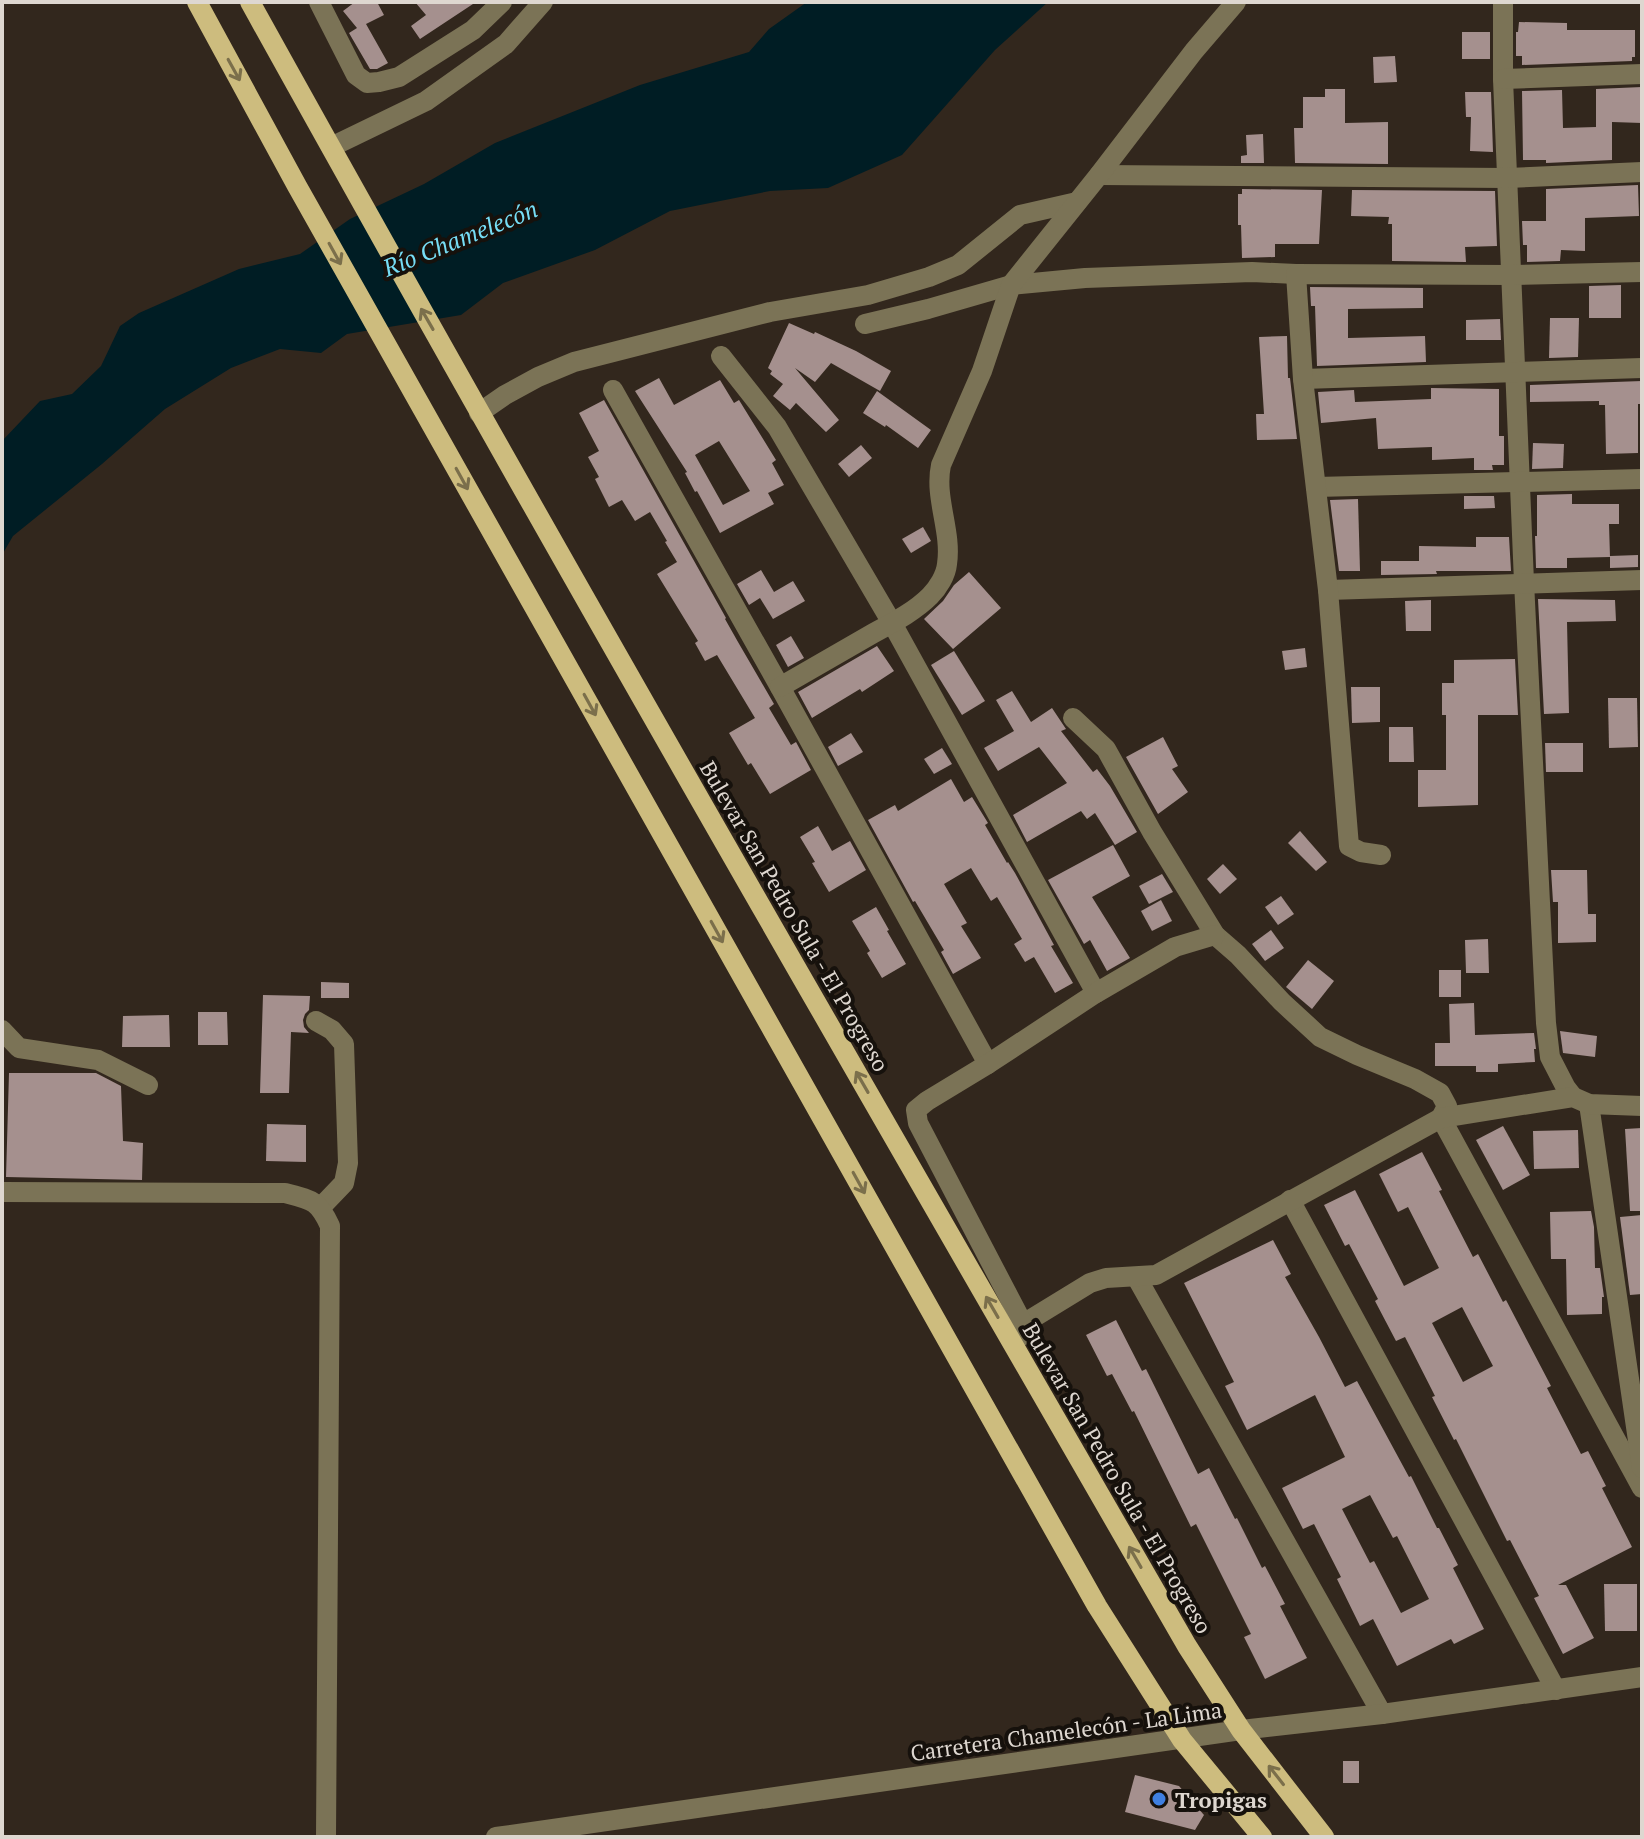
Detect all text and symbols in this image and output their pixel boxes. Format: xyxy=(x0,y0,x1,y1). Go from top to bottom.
one-way arrow xyxy=(227,58,242,82)
water label: Río Chamelecón xyxy=(377,192,542,284)
one-way arrow xyxy=(328,241,344,265)
one-way arrow xyxy=(419,308,434,332)
one-way arrow xyxy=(454,467,470,490)
one-way arrow xyxy=(583,693,598,717)
street label: Bulevar San Pedro Sula - El Progreso xyxy=(694,755,896,1077)
one-way arrow xyxy=(710,920,726,943)
one-way arrow xyxy=(854,1071,870,1094)
one-way arrow xyxy=(851,1171,867,1194)
one-way arrow xyxy=(984,1296,999,1320)
street label: Bulevar San Pedro Sula - El Progreso xyxy=(1017,1317,1219,1639)
one-way arrow xyxy=(1127,1546,1143,1569)
street label: Carretera Chamelecón - La Lima xyxy=(909,1695,1223,1767)
one-way arrow xyxy=(1267,1765,1284,1786)
place label: Tropigas xyxy=(1175,1785,1267,1814)
marker: Tropigas xyxy=(1150,1790,1168,1808)

